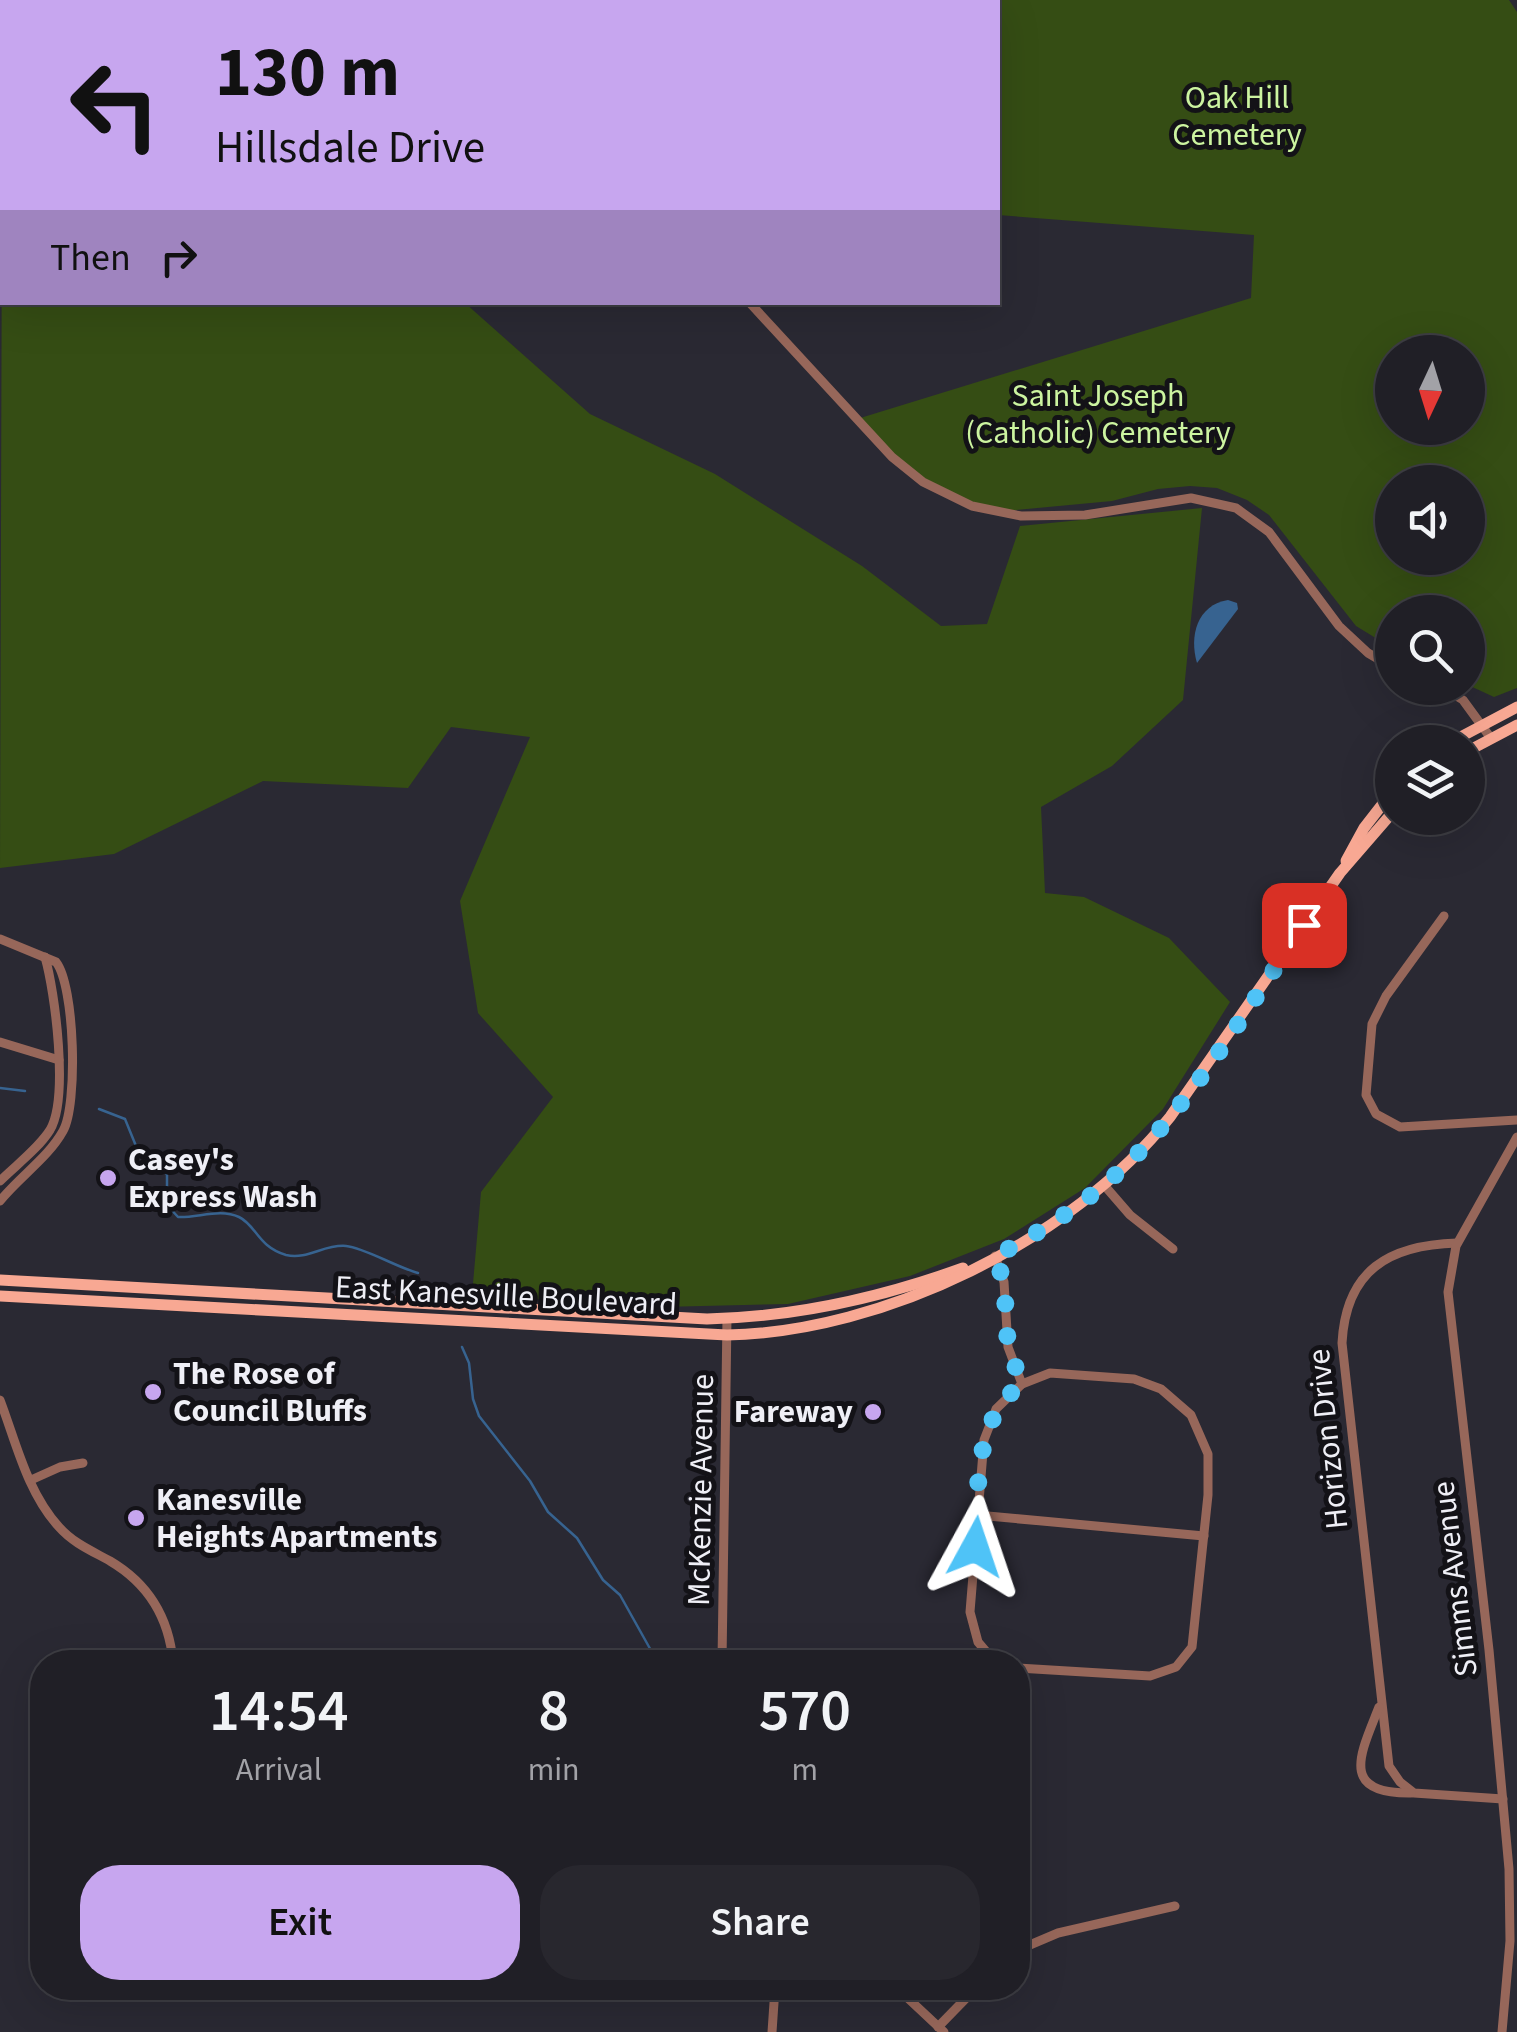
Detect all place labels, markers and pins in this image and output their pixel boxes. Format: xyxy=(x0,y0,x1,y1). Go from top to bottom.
pin xyxy=(1262,883,1347,968)
place label: Casey's Express Wash xyxy=(128,1137,318,1220)
marker: Casey's Express Wash xyxy=(97,1167,119,1189)
place label: The Rose of Council Bluffs xyxy=(173,1351,367,1434)
marker: The Rose of Council Bluffs xyxy=(142,1381,164,1403)
place label: Fareway xyxy=(734,1389,853,1435)
marker: Fareway xyxy=(862,1401,884,1423)
place label: Kanesville Heights Apartments xyxy=(156,1477,437,1560)
marker: Kanesville Heights Apartments xyxy=(125,1507,147,1529)

